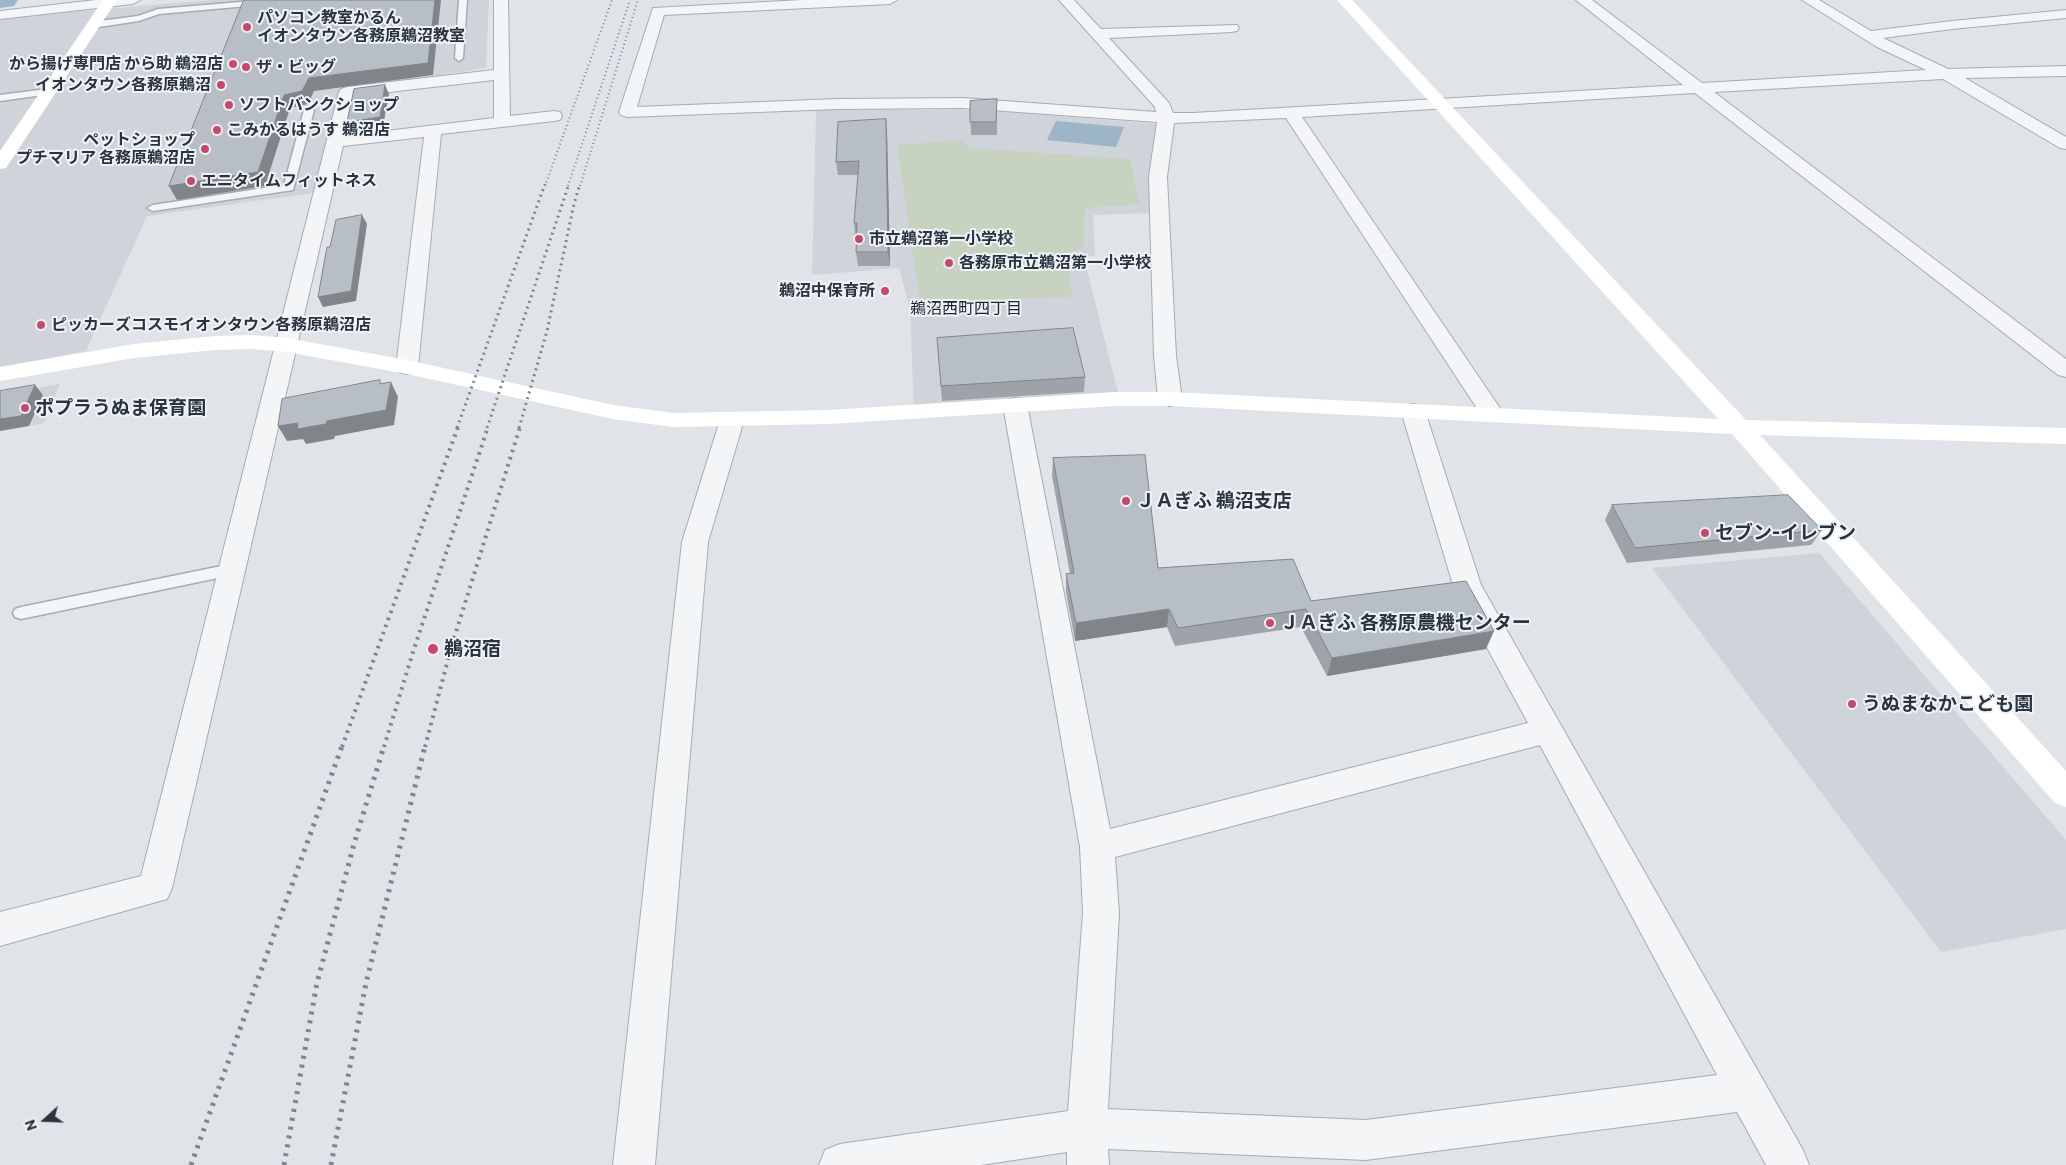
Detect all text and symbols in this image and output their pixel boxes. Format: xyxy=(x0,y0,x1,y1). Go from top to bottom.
place label: パソコン教室かるん イオンタウン各務原鵜沼教室 xyxy=(257,8,465,46)
marker: パソコン教室かるん イオンタウン各務原鵜沼教室 xyxy=(241,21,253,33)
place label: から揚げ専門店 から助 鵜沼店 xyxy=(9,54,223,74)
place label: ザ・ビッグ xyxy=(256,57,336,77)
marker: から揚げ専門店 から助 鵜沼店 xyxy=(227,58,239,70)
marker: ザ・ビッグ xyxy=(240,61,252,73)
place label: イオンタウン各務原鵜沼 xyxy=(35,75,211,95)
marker: イオンタウン各務原鵜沼 xyxy=(215,79,227,91)
place label: ソフトバンクショップ xyxy=(239,95,399,115)
marker: ソフトバンクショップ xyxy=(223,99,235,111)
place label: こみかるはうす 鵜沼店 xyxy=(227,120,390,140)
marker: こみかるはうす 鵜沼店 xyxy=(211,124,223,136)
place label: ペットショップ プチマリア 各務原鵜沼店 xyxy=(16,130,195,168)
marker: ペットショップ プチマリア 各務原鵜沼店 xyxy=(199,143,211,155)
place label: エニタイムフィットネス xyxy=(201,171,377,191)
marker: エニタイムフィットネス xyxy=(185,175,197,187)
place label: 市立鵜沼第一小学校 xyxy=(869,229,1013,249)
marker: 市立鵜沼第一小学校 xyxy=(853,233,865,245)
place label: 各務原市立鵜沼第一小学校 xyxy=(959,253,1151,273)
marker: 各務原市立鵜沼第一小学校 xyxy=(943,257,955,269)
place label: 鵜沼中保育所 xyxy=(779,281,875,301)
marker: 鵜沼中保育所 xyxy=(879,285,891,297)
district label: 鵜沼西町四丁目 xyxy=(910,299,1022,319)
place label: ピッカーズコスモイオンタウン各務原鵜沼店 xyxy=(51,315,371,335)
marker: ピッカーズコスモイオンタウン各務原鵜沼店 xyxy=(35,319,47,331)
place label: ポプラうぬま保育園 xyxy=(35,397,206,419)
marker: ポプラうぬま保育園 xyxy=(19,402,31,414)
place label: ＪＡぎふ 鵜沼支店 xyxy=(1136,490,1292,512)
marker: ＪＡぎふ 鵜沼支店 xyxy=(1120,495,1132,507)
place label: セブン-イレブン xyxy=(1715,522,1856,544)
marker: セブン-イレブン xyxy=(1699,527,1711,539)
place label: ＪＡぎふ 各務原農機センター xyxy=(1280,612,1531,634)
marker: ＪＡぎふ 各務原農機センター xyxy=(1264,617,1276,629)
place label: 鵜沼宿 xyxy=(444,638,501,660)
marker: 鵜沼宿 xyxy=(426,642,440,656)
place label: うぬまなかこども園 xyxy=(1862,693,2033,715)
marker: うぬまなかこども園 xyxy=(1846,698,1858,710)
north arrow xyxy=(20,1095,70,1145)
text: N xyxy=(21,1117,40,1133)

